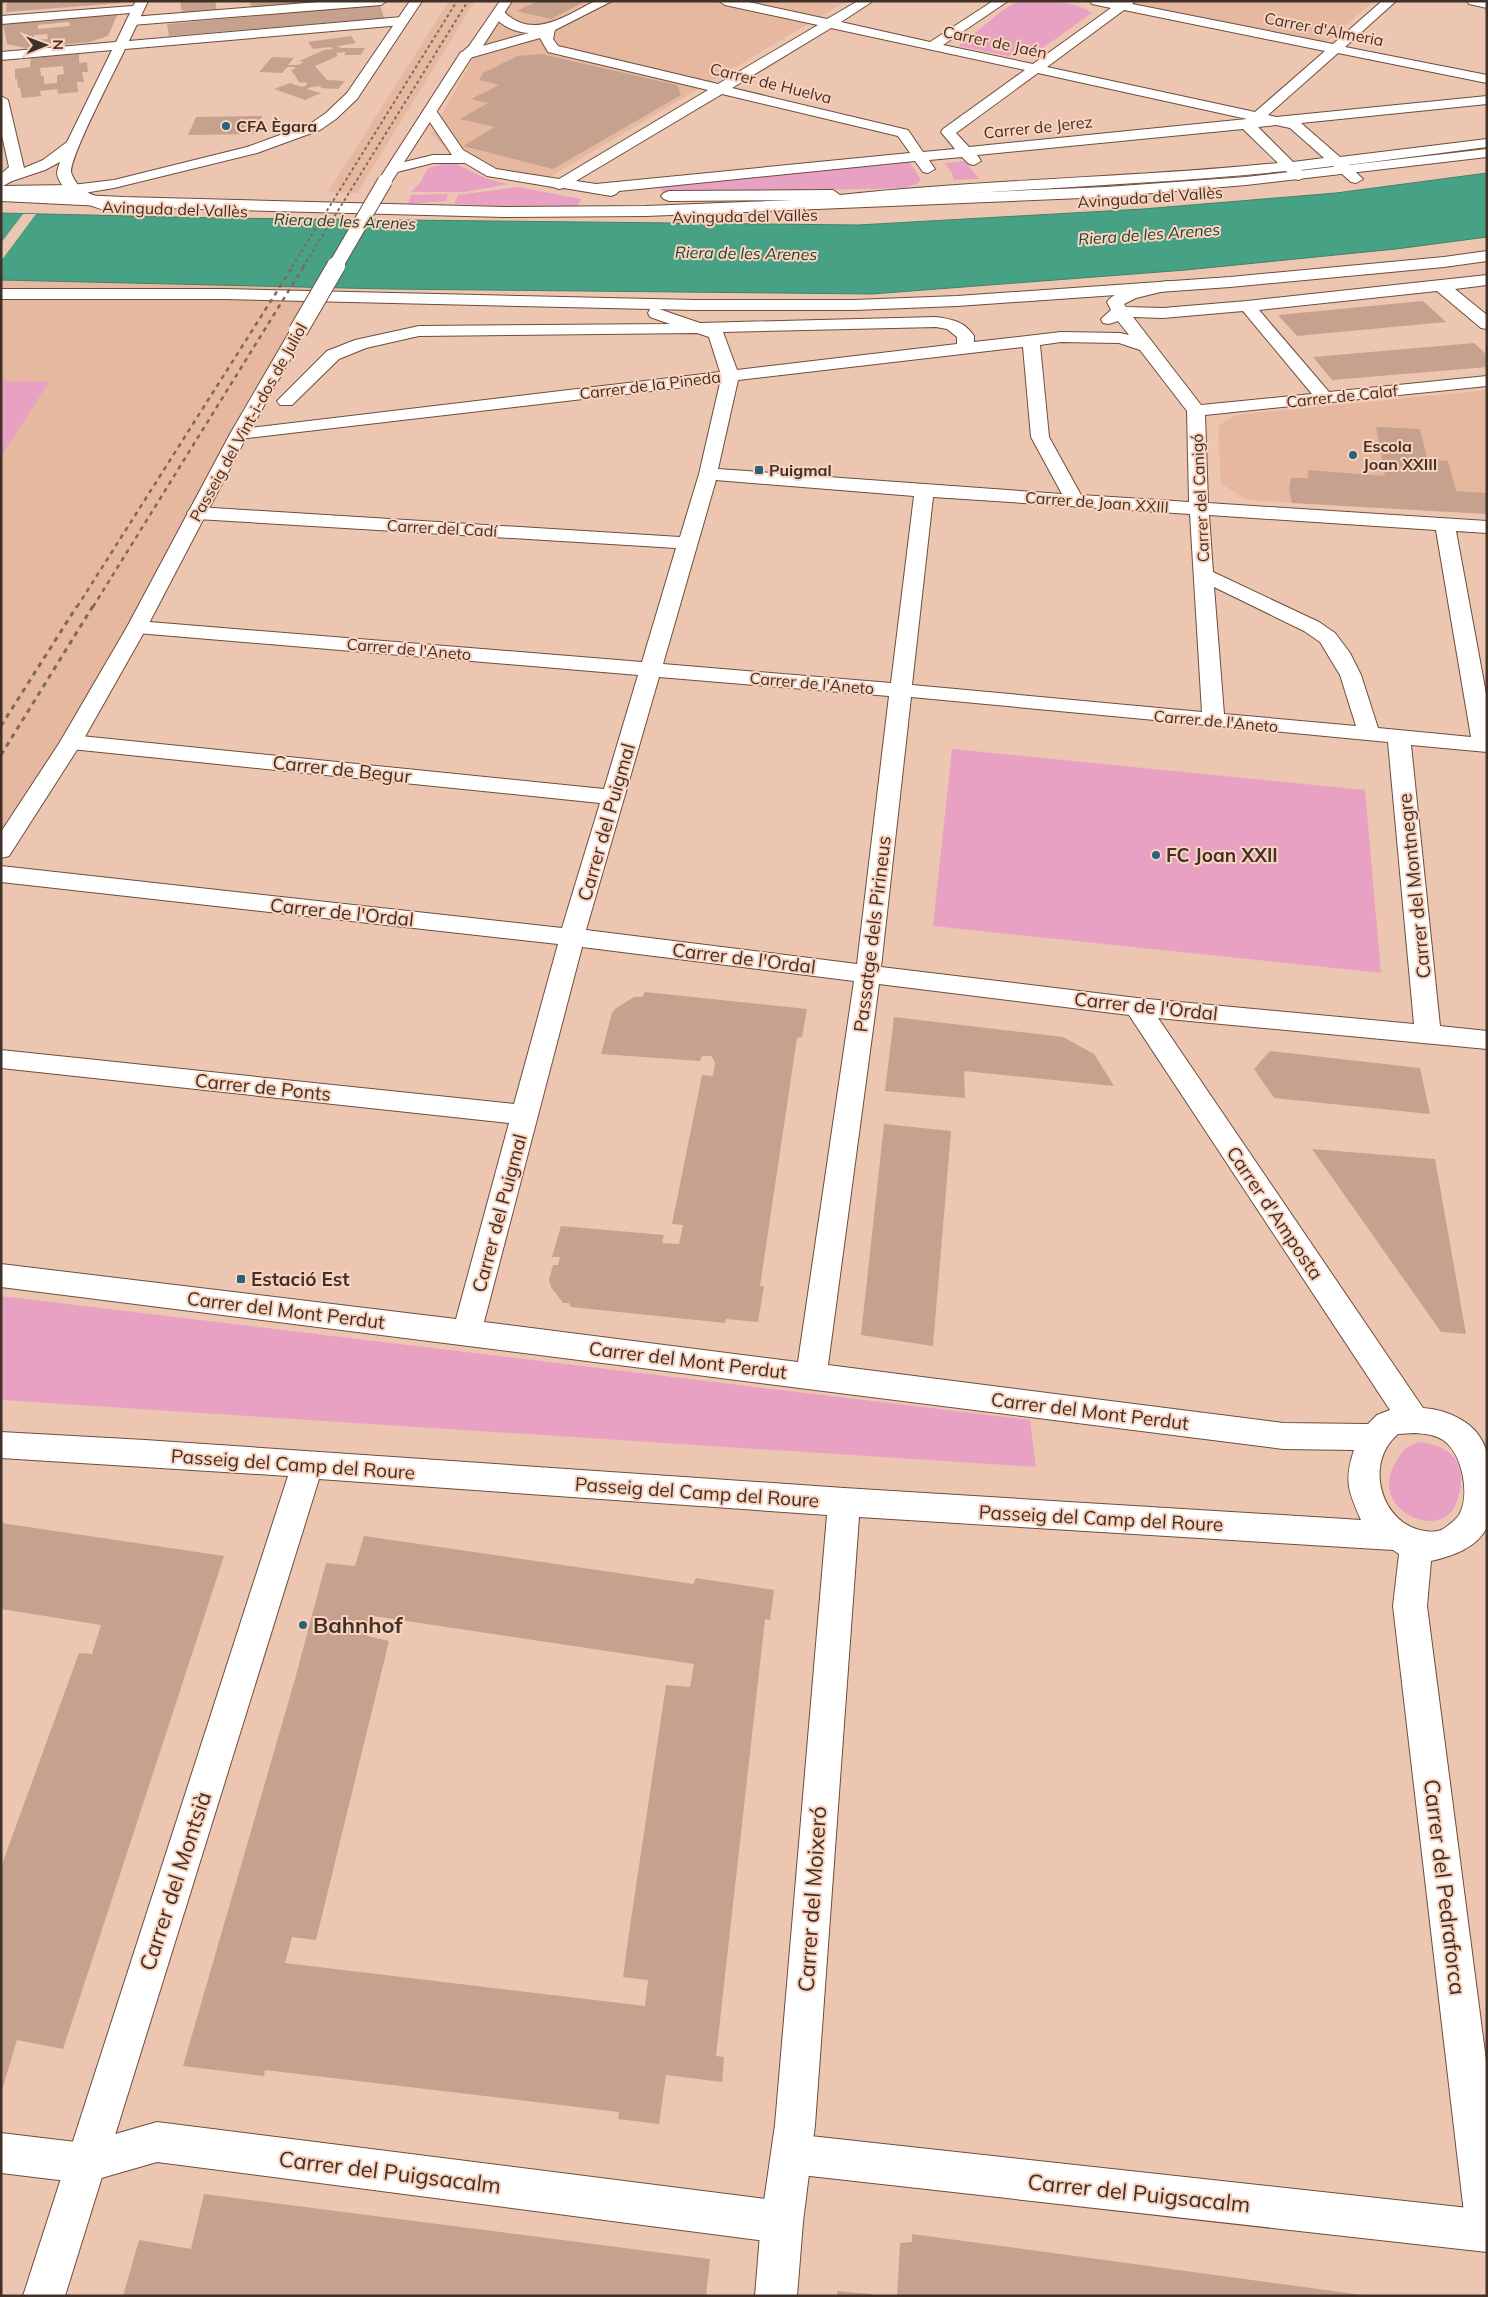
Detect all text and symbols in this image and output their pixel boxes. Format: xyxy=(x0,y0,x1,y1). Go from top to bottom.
street label: Carrer d'Almeria xyxy=(1263,8,1385,50)
north arrow xyxy=(20,20,70,70)
street label: Carrer de Jaén xyxy=(941,21,1049,63)
text: N xyxy=(49,39,67,50)
street label: Carrer de Huelva xyxy=(708,58,834,108)
street label: Carrer de Jerez xyxy=(982,111,1094,143)
place label: CFA Ègara xyxy=(236,116,317,136)
marker: CFA Ègara xyxy=(220,120,232,132)
street label: Avinguda del Vallès xyxy=(1077,182,1223,212)
street label: Avinguda del Vallès xyxy=(102,196,248,222)
street label: Avinguda del Vallès xyxy=(672,205,818,227)
water label: Riera de les Arenes xyxy=(273,209,417,233)
water label: Riera de les Arenes xyxy=(1077,219,1221,249)
water label: Riera de les Arenes xyxy=(675,242,817,264)
street label: Passeig del Vint-i-dos de Juliol xyxy=(185,319,311,525)
street label: Carrer de la Pineda xyxy=(578,366,722,404)
street label: Carrer de Calaf xyxy=(1285,380,1399,412)
street label: Carrer del Canigó xyxy=(1187,433,1213,563)
place label: Escola Joan XXIII xyxy=(1363,436,1437,474)
marker: Escola Joan XXIII xyxy=(1347,449,1359,461)
place label: Puigmal xyxy=(769,460,832,480)
marker: Puigmal xyxy=(753,464,765,476)
street label: Carrer de Joan XXIII xyxy=(1025,487,1169,517)
street label: Carrer del Cadí xyxy=(386,515,499,541)
street label: Carrer de l'Aneto xyxy=(346,634,472,664)
street label: Carrer de l'Aneto xyxy=(749,668,875,698)
street label: Carrer de l'Aneto xyxy=(1153,706,1279,736)
street label: Carrer del Puigmal xyxy=(572,740,640,904)
street label: Carrer de Begur xyxy=(272,750,413,788)
street label: Carrer del Montnegre xyxy=(1392,792,1436,980)
street label: Passatge dels Pirineus xyxy=(848,834,896,1034)
place label: FC Joan XXII xyxy=(1166,843,1278,867)
marker: FC Joan XXII xyxy=(1150,849,1162,861)
street label: Carrer de l'Ordal xyxy=(269,893,415,931)
street label: Carrer de l'Ordal xyxy=(671,937,817,979)
street label: Carrer de l'Ordal xyxy=(1073,987,1219,1025)
street label: Carrer de Ponts xyxy=(194,1068,332,1106)
street label: Carrer del Puigmal xyxy=(466,1131,532,1295)
street label: Carrer d'Amposta xyxy=(1221,1142,1329,1284)
place label: Estació Est xyxy=(251,1267,349,1291)
marker: Estació Est xyxy=(235,1273,247,1285)
street label: Carrer del Mont Perdut xyxy=(186,1286,387,1334)
street label: Carrer del Mont Perdut xyxy=(588,1336,789,1384)
street label: Carrer del Mont Perdut xyxy=(990,1387,1191,1435)
street label: Passeig del Camp del Roure xyxy=(170,1443,416,1485)
street label: Passeig del Camp del Roure xyxy=(574,1471,820,1513)
street label: Passeig del Camp del Roure xyxy=(978,1500,1224,1536)
place label: Bahnhof xyxy=(313,1611,404,1639)
marker: Bahnhof xyxy=(297,1619,309,1631)
street label: Carrer del Pedraforca xyxy=(1418,1778,1472,1996)
street label: Carrer del Montsià xyxy=(133,1788,217,1974)
street label: Carrer del Moixeró xyxy=(792,1805,832,1993)
street label: Carrer del Puigsacalm xyxy=(277,2144,503,2200)
street label: Carrer del Puigsacalm xyxy=(1026,2167,1252,2219)

